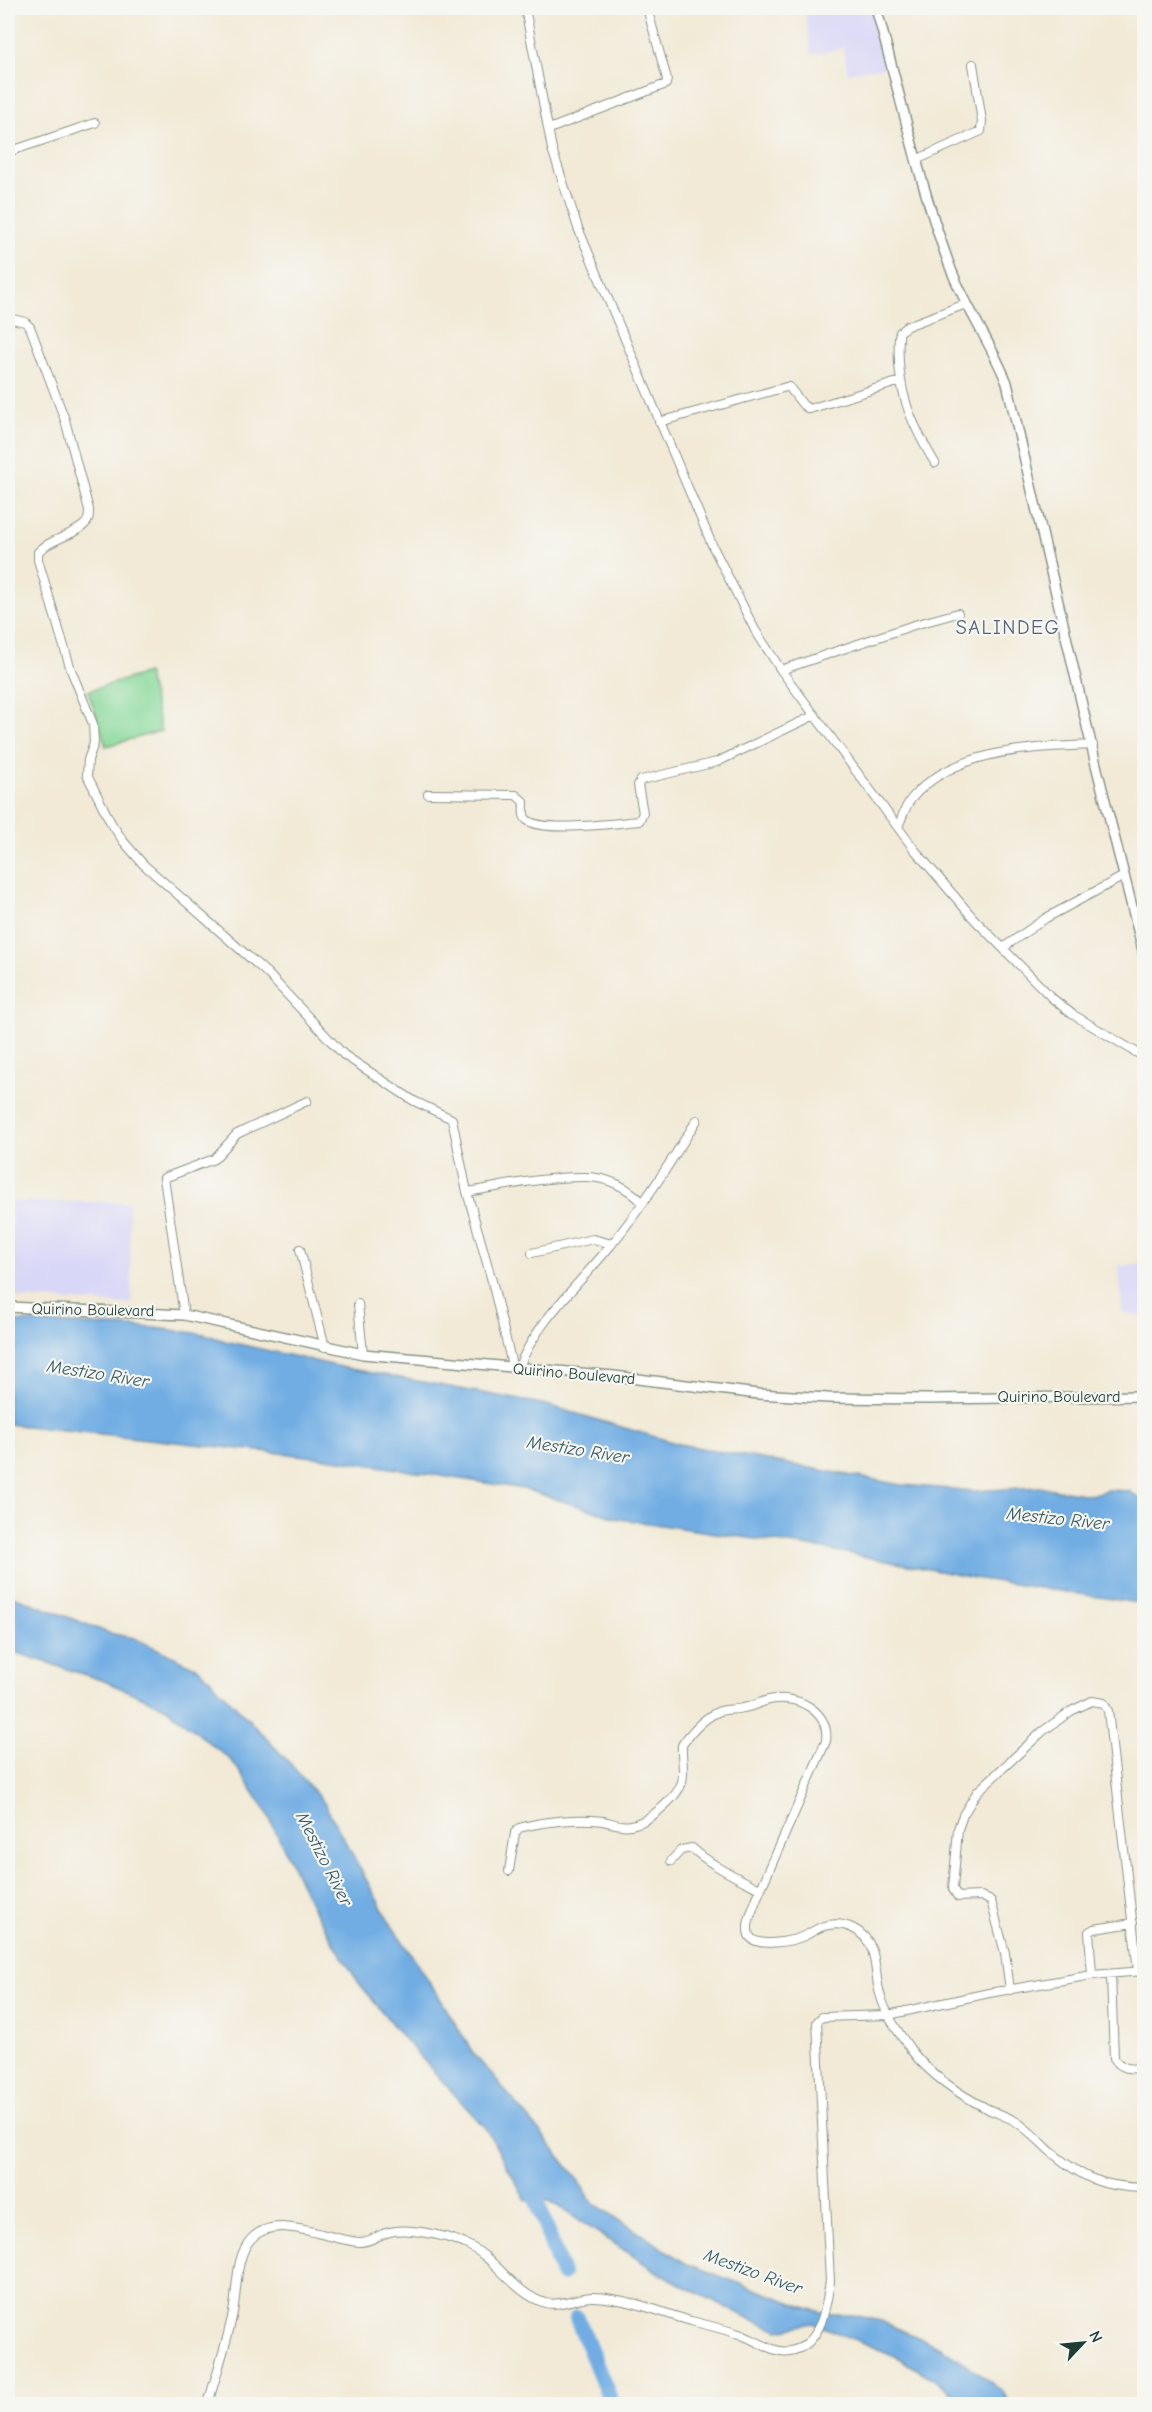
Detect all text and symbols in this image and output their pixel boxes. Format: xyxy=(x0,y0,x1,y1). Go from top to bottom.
district label: SALINDEG xyxy=(956,616,1060,639)
street label: Quirino Boulevard xyxy=(31,1300,155,1320)
water label: Mestizo River xyxy=(45,1355,151,1393)
street label: Quirino Boulevard xyxy=(512,1360,636,1388)
street label: Quirino Boulevard xyxy=(998,1388,1120,1406)
water label: Mestizo River xyxy=(525,1431,631,1469)
water label: Mestizo River xyxy=(1005,1503,1111,1535)
water label: Mestizo River xyxy=(291,1808,357,1910)
water label: Mestizo River xyxy=(700,2244,806,2300)
north arrow xyxy=(1053,2313,1113,2373)
text: N xyxy=(1085,2328,1106,2345)

